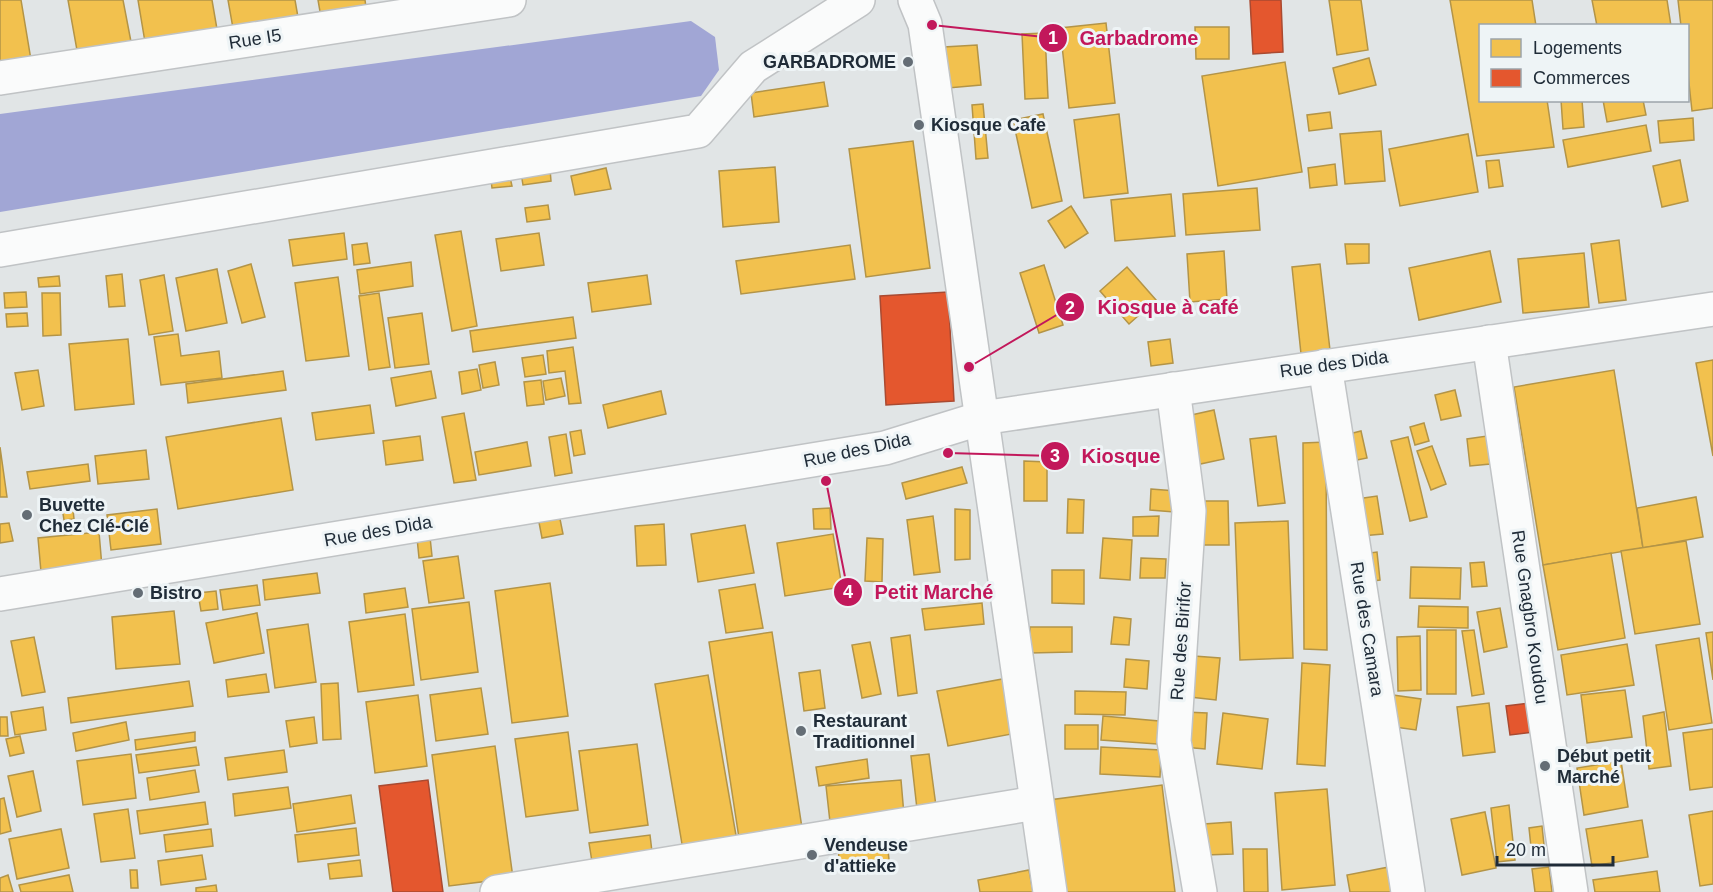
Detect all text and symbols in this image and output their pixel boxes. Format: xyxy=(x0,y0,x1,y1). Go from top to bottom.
callout: Garbadrome xyxy=(1038,19,1211,57)
legend xyxy=(1479,24,1689,102)
street label: Rue I5 xyxy=(227,25,283,53)
text: Garbadrome xyxy=(1080,27,1198,49)
text: 1 xyxy=(1048,28,1058,48)
text: Logements xyxy=(1533,38,1622,58)
place label: GARBADROME xyxy=(763,52,896,72)
marker: GARBADROME xyxy=(901,55,915,69)
text: Commerces xyxy=(1533,68,1630,88)
place label: Kiosque Cafe xyxy=(931,115,1046,135)
marker: Kiosque Cafe xyxy=(912,118,926,132)
callout: Kiosque à café xyxy=(1055,288,1251,326)
text: Kiosque à café xyxy=(1097,296,1239,318)
text: 2 xyxy=(1065,298,1075,318)
street label: Rue des Dida xyxy=(1279,346,1390,381)
street label: Rue des Dida xyxy=(802,429,913,471)
callout: Kiosque xyxy=(1040,437,1173,475)
text: Kiosque xyxy=(1082,445,1160,467)
text: 3 xyxy=(1050,446,1060,466)
place label: Buvette Chez Clé-Clé xyxy=(39,495,149,536)
marker: Buvette Chez Clé-Clé xyxy=(20,508,34,522)
street label: Rue des Dida xyxy=(323,512,434,550)
street label: Rue Gnagbro Koudou xyxy=(1508,529,1552,705)
street label: Rue des Camara xyxy=(1346,560,1388,699)
callout: Petit Marché xyxy=(833,573,1006,611)
text: Petit Marché xyxy=(875,581,993,603)
street label: Rue des Birifor xyxy=(1167,581,1195,701)
text: 4 xyxy=(843,582,853,602)
place label: Bistro xyxy=(150,583,202,603)
marker: Bistro xyxy=(131,586,145,600)
place label: Restaurant Traditionnel xyxy=(813,711,915,752)
marker: Restaurant Traditionnel xyxy=(794,724,808,738)
place label: Début petit Marché xyxy=(1557,746,1651,787)
marker: Début petit Marché xyxy=(1538,759,1552,773)
scale bar xyxy=(1497,829,1612,867)
place label: Vendeuse d'attieke xyxy=(824,835,908,876)
text: 20 m xyxy=(1506,840,1546,860)
marker: Vendeuse d'attieke xyxy=(805,848,819,862)

